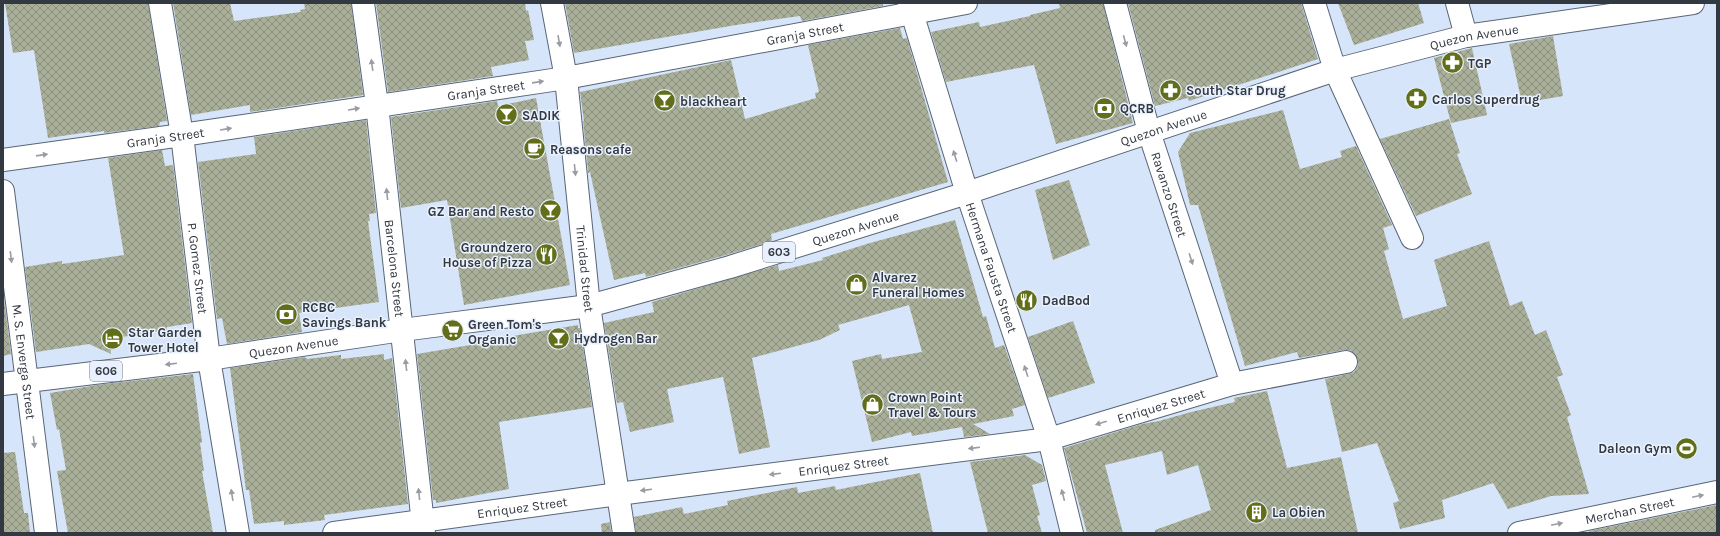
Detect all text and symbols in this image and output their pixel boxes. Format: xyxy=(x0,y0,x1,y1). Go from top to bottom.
street label: Granja Street xyxy=(765,19,845,48)
street label: Quezon Avenue xyxy=(1428,21,1520,53)
one-way arrow xyxy=(556,35,562,47)
one-way arrow xyxy=(1122,35,1128,47)
pharmacy icon: TGP xyxy=(1440,50,1466,76)
place label: TGP xyxy=(1468,56,1492,71)
one-way arrow xyxy=(369,59,375,71)
street label: Granja Street xyxy=(446,77,526,103)
pharmacy icon: South Star Drug xyxy=(1157,77,1183,103)
one-way arrow xyxy=(532,79,544,85)
place label: South Star Drug xyxy=(1186,83,1286,98)
pharmacy icon: Carlos Superdrug xyxy=(1404,86,1430,112)
bar icon: blackheart xyxy=(652,88,678,114)
place label: Carlos Superdrug xyxy=(1432,92,1540,107)
place label: blackheart xyxy=(680,94,747,109)
bank icon: QCRB xyxy=(1092,95,1118,121)
place label: QCRB xyxy=(1120,101,1154,116)
bar icon: SADIK xyxy=(494,102,520,128)
one-way arrow xyxy=(348,105,360,111)
street label: Quezon Avenue xyxy=(1118,106,1209,149)
place label: SADIK xyxy=(522,108,560,123)
street label: Granja Street xyxy=(126,124,205,150)
one-way arrow xyxy=(220,125,232,131)
cafe icon: Reasons cafe xyxy=(521,136,547,162)
place label: Reasons cafe xyxy=(550,142,632,157)
one-way arrow xyxy=(952,149,958,161)
street label: Ravanzo Street xyxy=(1149,150,1191,239)
one-way arrow xyxy=(36,152,48,158)
one-way arrow xyxy=(572,164,578,176)
one-way arrow xyxy=(384,188,390,200)
bar icon: GZ Bar and Resto xyxy=(537,198,563,224)
street label: Hermana Fausta Street xyxy=(963,200,1021,335)
place label: GZ Bar and Resto xyxy=(428,204,534,219)
street label: Quezon Avenue xyxy=(810,207,901,248)
street label: Barcelona Street xyxy=(382,219,408,318)
street label: P. Gomez Street xyxy=(185,222,211,315)
street label: Trinidad Street xyxy=(573,225,597,313)
place label: Groundzero House of Pizza xyxy=(443,240,532,270)
restaurant icon: Groundzero House of Pizza xyxy=(534,241,560,267)
road number: 603 xyxy=(763,242,795,262)
one-way arrow xyxy=(8,251,14,263)
one-way arrow xyxy=(1188,253,1194,265)
place label: Alvarez Funeral Homes xyxy=(872,270,965,300)
shop icon: Alvarez Funeral Homes xyxy=(843,271,869,297)
restaurant icon: DadBod xyxy=(1013,287,1039,313)
place label: DadBod xyxy=(1042,293,1090,308)
place label: RCBC Savings Bank xyxy=(302,300,387,330)
bank icon: RCBC Savings Bank xyxy=(274,301,300,327)
street label: M. S. Enverga Street xyxy=(10,303,39,420)
place label: Green Tom's Organic xyxy=(468,317,542,347)
supermarket icon: Green Tom's Organic xyxy=(439,318,465,344)
place label: Star Garden Tower Hotel xyxy=(128,325,202,355)
bar icon: Hydrogen Bar xyxy=(545,325,571,351)
hotel icon: Star Garden Tower Hotel xyxy=(99,326,125,352)
place label: Hydrogen Bar xyxy=(574,331,658,346)
street label: Quezon Avenue xyxy=(248,332,340,360)
one-way arrow xyxy=(403,359,409,371)
one-way arrow xyxy=(165,360,177,367)
road number: 606 xyxy=(90,361,122,381)
one-way arrow xyxy=(1023,364,1029,376)
street label: Enriquez Street xyxy=(1115,385,1207,426)
place label: Crown Point Travel & Tours xyxy=(888,390,977,420)
shop icon: Crown Point Travel & Tours xyxy=(860,391,886,417)
one-way arrow xyxy=(1095,420,1107,426)
sports icon: Daleon Gym xyxy=(1674,435,1700,461)
one-way arrow xyxy=(31,436,37,448)
place label: Daleon Gym xyxy=(1598,441,1672,456)
one-way arrow xyxy=(968,445,980,452)
street label: Enriquez Street xyxy=(797,452,890,478)
one-way arrow xyxy=(769,471,781,477)
one-way arrow xyxy=(640,487,653,493)
one-way arrow xyxy=(229,488,235,501)
one-way arrow xyxy=(416,488,422,500)
one-way arrow xyxy=(1060,489,1066,501)
one-way arrow xyxy=(1692,492,1705,498)
street label: Enriquez Street xyxy=(476,494,568,521)
street label: Merchan Street xyxy=(1584,494,1676,527)
building icon: La Obien xyxy=(1244,499,1270,525)
place label: La Obien xyxy=(1272,505,1325,520)
one-way arrow xyxy=(1551,521,1564,527)

